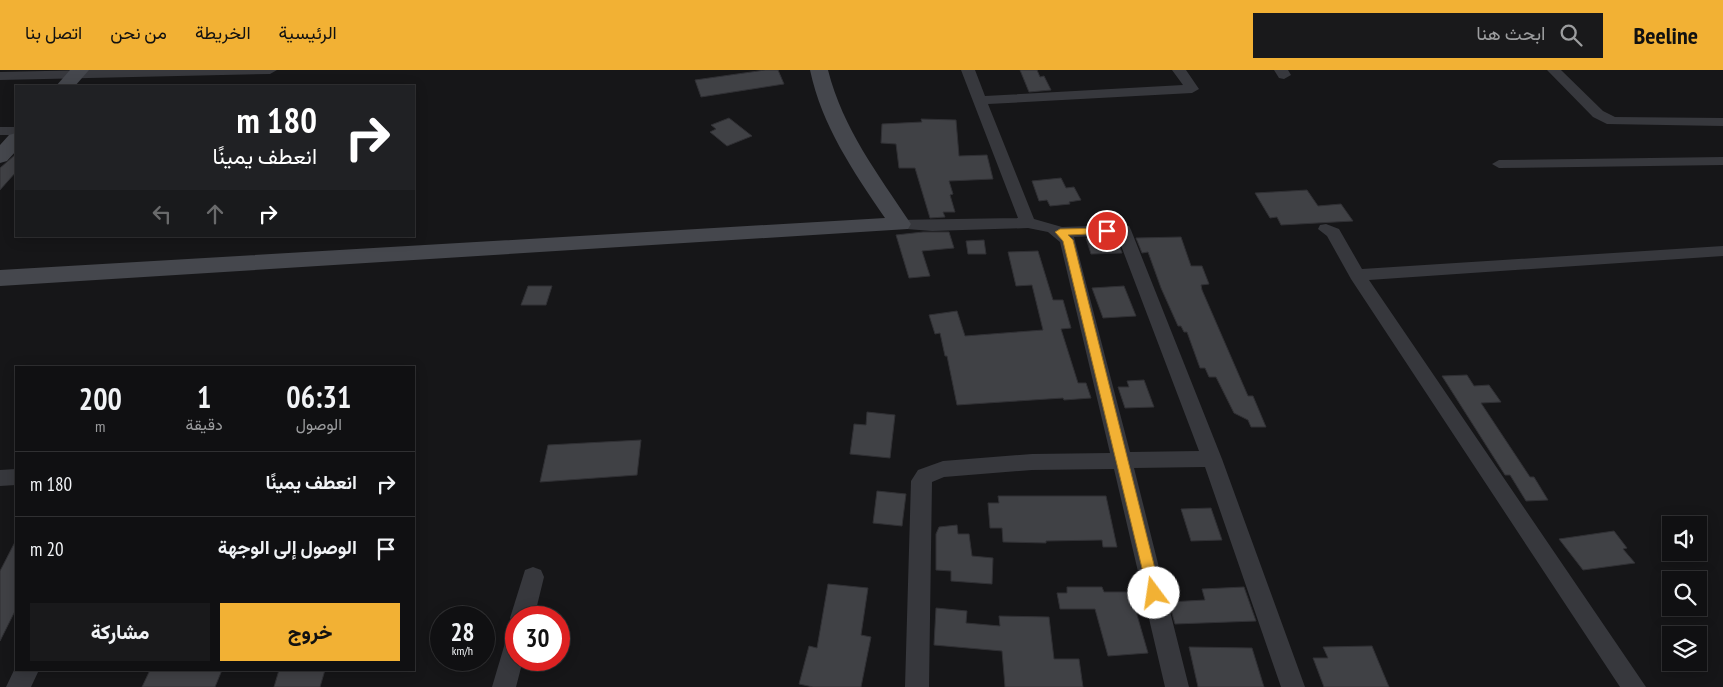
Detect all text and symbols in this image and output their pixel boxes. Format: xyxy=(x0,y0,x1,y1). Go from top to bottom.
search box xyxy=(1253,13,1603,58)
text: Beeline xyxy=(1633,20,1698,51)
text: اتصل بنا xyxy=(25,21,82,44)
text: من نحن xyxy=(110,21,167,44)
text: الخريطة xyxy=(195,21,251,44)
text: الرئيسية xyxy=(279,21,337,44)
text: ابحث هنا xyxy=(1476,21,1545,45)
icon: search xyxy=(1557,21,1585,49)
text: 180 m xyxy=(236,97,317,143)
icon: right xyxy=(335,105,400,170)
text: انعطف يمينًا xyxy=(212,142,317,170)
icon: left xyxy=(148,200,176,228)
icon: ahead xyxy=(201,200,229,228)
icon: right xyxy=(254,200,282,228)
pin xyxy=(1086,210,1128,252)
icon: arrive xyxy=(1093,217,1121,245)
text: 1 xyxy=(197,377,211,416)
text: 06:31 xyxy=(286,377,351,416)
text: 200 xyxy=(79,379,122,418)
text: دقيقة xyxy=(186,414,223,434)
text: الوصول xyxy=(296,414,342,434)
text: m xyxy=(95,416,106,436)
text: انعطف يمينًا xyxy=(266,470,357,494)
icon: right xyxy=(372,470,400,498)
text: 180 m xyxy=(30,472,72,496)
map controls xyxy=(1662,516,1707,671)
button: sound xyxy=(1662,516,1707,561)
text: الوصول إلى الوجهة xyxy=(218,535,357,559)
icon: arrive xyxy=(372,535,400,563)
text: 20 m xyxy=(30,537,64,561)
position arrow xyxy=(1127,566,1179,618)
button: search xyxy=(1662,571,1707,616)
button: مشاركة xyxy=(30,603,210,661)
button: خروج xyxy=(220,603,400,661)
speed limit sign: 30 xyxy=(505,606,570,671)
text: 28 xyxy=(451,616,474,648)
button: layers xyxy=(1662,626,1707,671)
text: km/h xyxy=(452,643,473,658)

